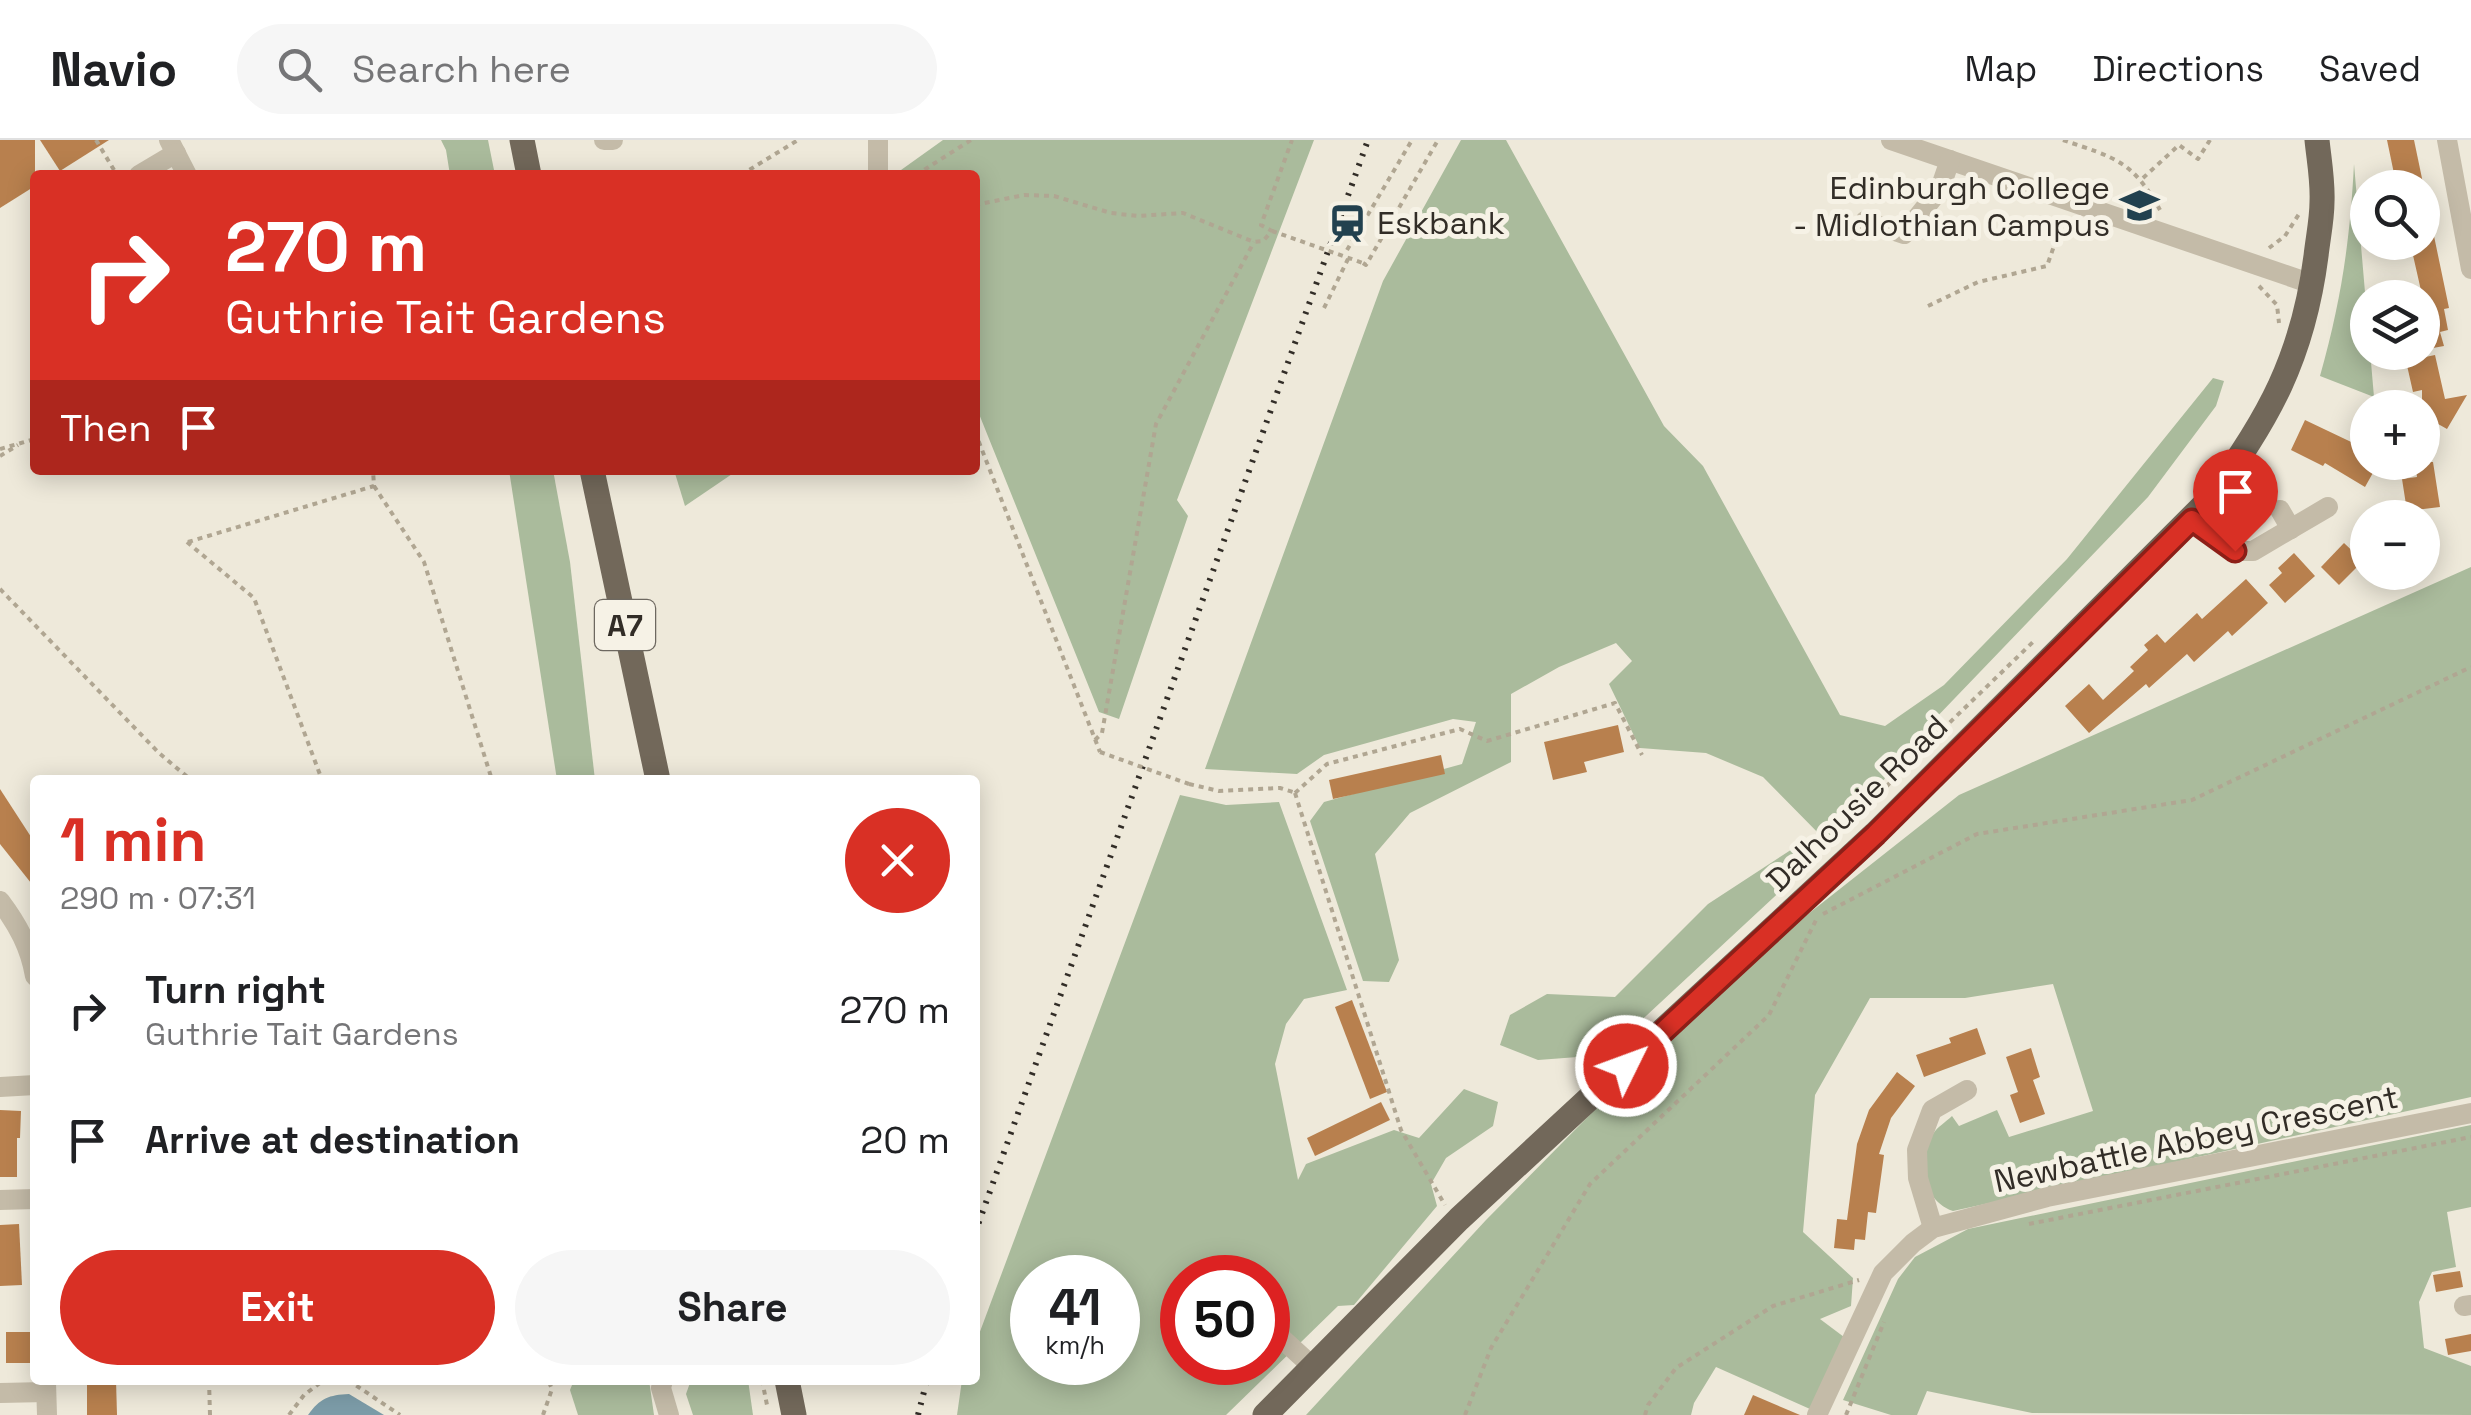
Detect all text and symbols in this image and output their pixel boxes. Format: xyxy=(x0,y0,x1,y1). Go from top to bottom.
search box xyxy=(237,24,937,114)
text: Navio xyxy=(50,39,177,100)
icon: search xyxy=(272,42,327,97)
text: Search here xyxy=(352,45,571,93)
text: Map xyxy=(1964,47,2037,91)
text: Directions xyxy=(2092,47,2264,91)
text: Saved xyxy=(2319,47,2421,91)
place label: Edinburgh College - Midlothian Campus xyxy=(1793,168,2110,245)
map controls xyxy=(2350,170,2440,590)
button: search xyxy=(2350,170,2440,260)
school or university icon: Edinburgh College - Midlothian Campus xyxy=(2119,185,2161,227)
text: 270 m xyxy=(225,202,427,291)
station icon: Eskbank xyxy=(1326,202,1368,244)
place label: Eskbank xyxy=(1377,203,1505,243)
icon: right xyxy=(60,210,190,340)
button: layers xyxy=(2350,280,2440,370)
text: Guthrie Tait Gardens xyxy=(225,289,666,346)
button: + xyxy=(2350,390,2440,480)
icon: arrive xyxy=(171,400,226,455)
text: Then xyxy=(60,404,151,452)
pin xyxy=(2193,449,2278,552)
icon: arrive xyxy=(2208,464,2263,519)
button: − xyxy=(2350,500,2440,590)
road number: A7 xyxy=(595,600,655,650)
street label: Dalhousie Road xyxy=(1758,706,1956,900)
text: 1 min xyxy=(60,802,207,879)
button: close xyxy=(845,808,950,913)
text: 290 m · 07:31 xyxy=(60,878,256,918)
text: Turn right xyxy=(145,966,326,1014)
icon: right xyxy=(60,983,115,1038)
text: 270 m xyxy=(839,986,950,1034)
text: Guthrie Tait Gardens xyxy=(145,1014,459,1054)
position arrow xyxy=(1574,1014,1678,1118)
street label: Newbattle Abbey Crescent xyxy=(1990,1077,2402,1201)
icon: arrive xyxy=(60,1113,115,1168)
text: Arrive at destination xyxy=(145,1116,520,1164)
text: 20 m xyxy=(860,1116,950,1164)
button: Exit xyxy=(60,1250,495,1365)
button: Share xyxy=(515,1250,950,1365)
speed limit sign: 50 xyxy=(1160,1255,1290,1385)
text: 41 xyxy=(1049,1276,1101,1340)
text: km/h xyxy=(1045,1329,1105,1361)

